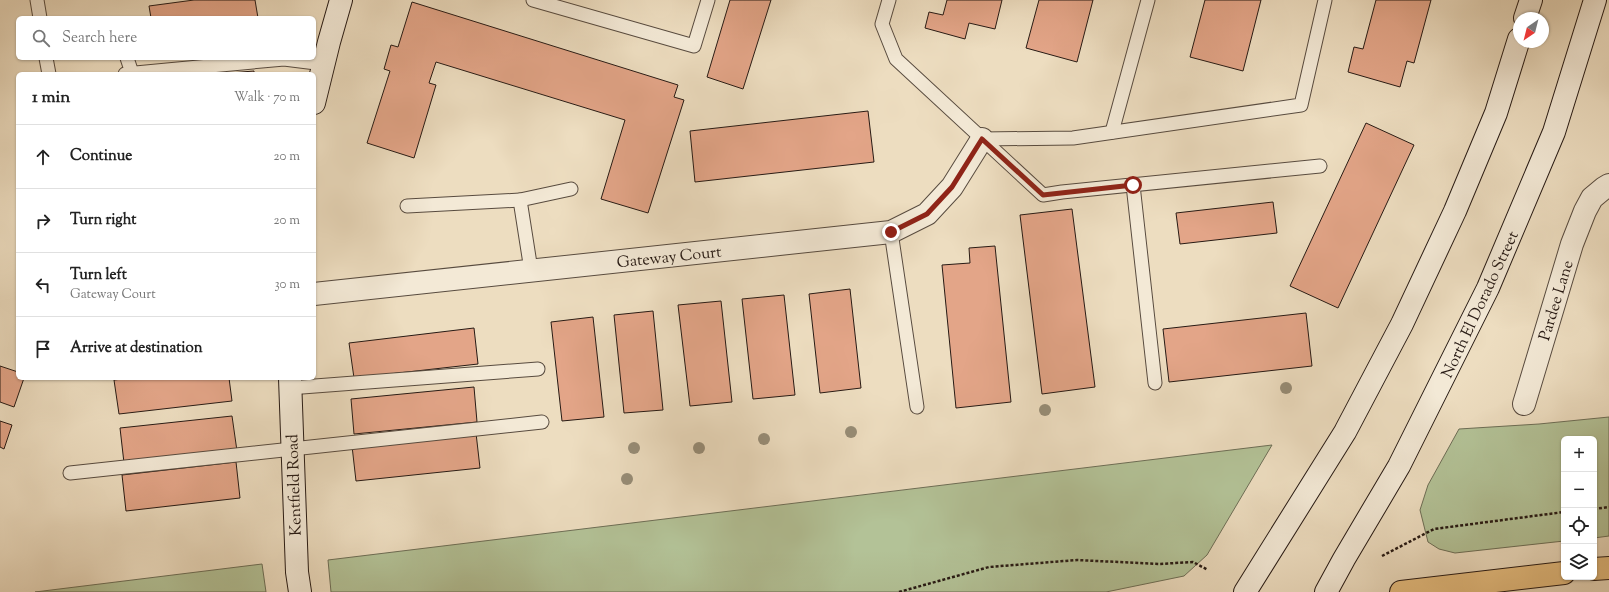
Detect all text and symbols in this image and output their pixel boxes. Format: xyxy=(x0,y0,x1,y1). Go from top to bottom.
north arrow xyxy=(1513,12,1549,48)
search box xyxy=(16,16,316,60)
icon: search xyxy=(30,27,52,49)
text: Search here xyxy=(62,28,137,49)
text: 1 min xyxy=(32,86,70,110)
text: Walk · 70 m xyxy=(234,89,300,107)
icon: ahead xyxy=(32,146,54,168)
text: Continue xyxy=(70,146,132,167)
text: 20 m xyxy=(274,148,300,166)
route start xyxy=(1124,176,1142,194)
icon: right xyxy=(32,210,54,232)
text: Turn right xyxy=(70,210,136,231)
text: 20 m xyxy=(274,212,300,230)
route end xyxy=(882,223,900,241)
street label: North El Dorado Street xyxy=(1437,227,1526,382)
street label: Gateway Court xyxy=(616,241,723,275)
street label: Pardee Lane xyxy=(1534,258,1581,344)
text: Turn left xyxy=(70,265,127,286)
icon: left xyxy=(32,274,54,296)
text: 30 m xyxy=(274,276,300,294)
text: Gateway Court xyxy=(70,286,156,304)
icon: arrive xyxy=(32,338,54,360)
text: Arrive at destination xyxy=(70,338,203,359)
street label: Kentfield Road xyxy=(282,434,309,536)
map controls xyxy=(1561,436,1597,580)
button: + xyxy=(1561,436,1597,472)
button: − xyxy=(1561,472,1597,508)
button: locate xyxy=(1561,508,1597,544)
button: layers xyxy=(1561,544,1597,580)

